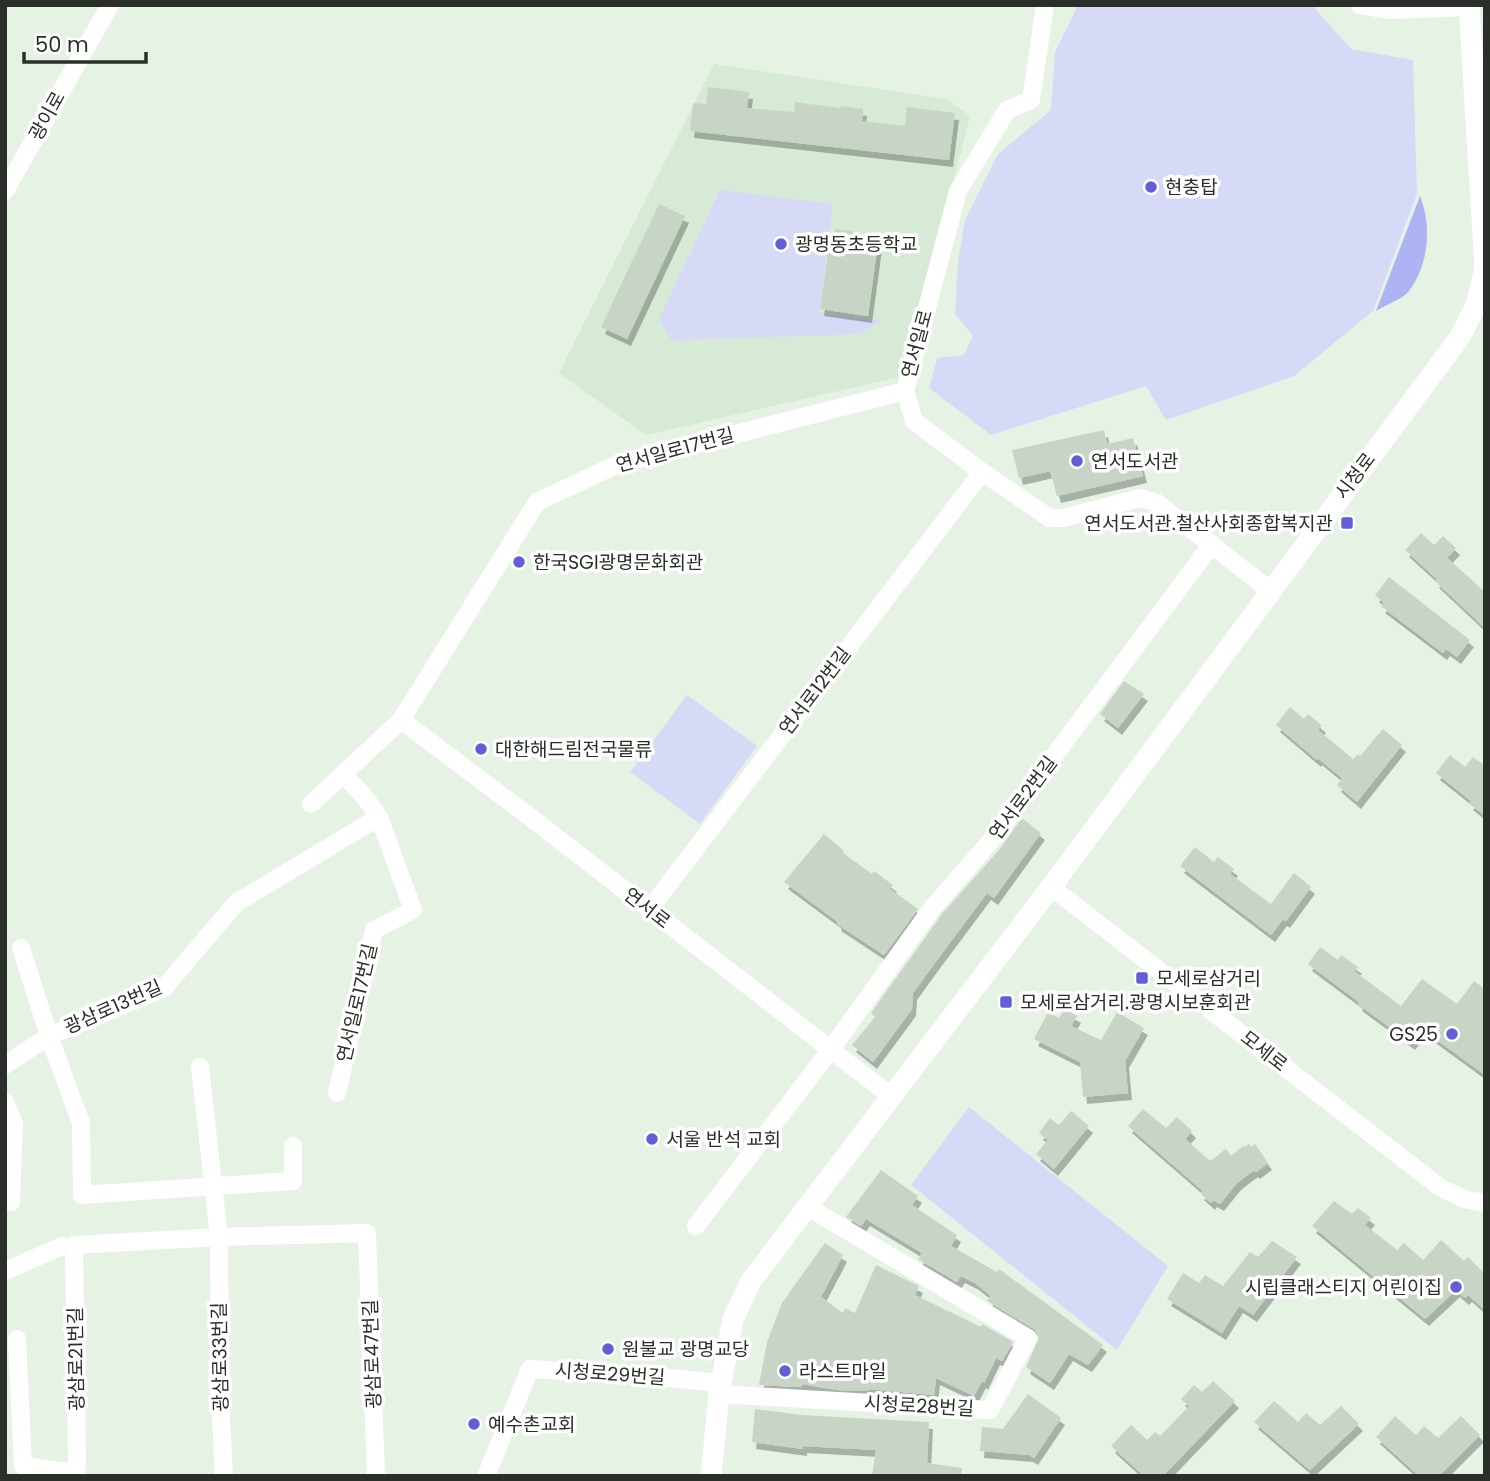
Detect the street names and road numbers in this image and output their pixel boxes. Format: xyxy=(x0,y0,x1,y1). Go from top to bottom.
street label: 광이로 xyxy=(22,87,72,145)
street label: 연서일로 xyxy=(895,307,939,381)
street label: 연서일로17번길 xyxy=(613,421,737,479)
street label: 시청로 xyxy=(1328,447,1382,505)
street label: 연서로12번길 xyxy=(773,641,857,741)
street label: 연서로2번길 xyxy=(983,751,1063,845)
street label: 연서로 xyxy=(618,881,676,935)
street label: 연서일로17번길 xyxy=(330,941,384,1065)
street label: 광삼로13번길 xyxy=(60,973,166,1041)
street label: 모세로 xyxy=(1235,1024,1293,1078)
street label: 광삼로47번길 xyxy=(357,1299,387,1409)
street label: 광삼로33번길 xyxy=(206,1302,234,1412)
street label: 광삼로21번길 xyxy=(62,1307,90,1411)
street label: 시청로29번길 xyxy=(554,1357,666,1391)
street label: 시청로28번길 xyxy=(863,1390,975,1422)

